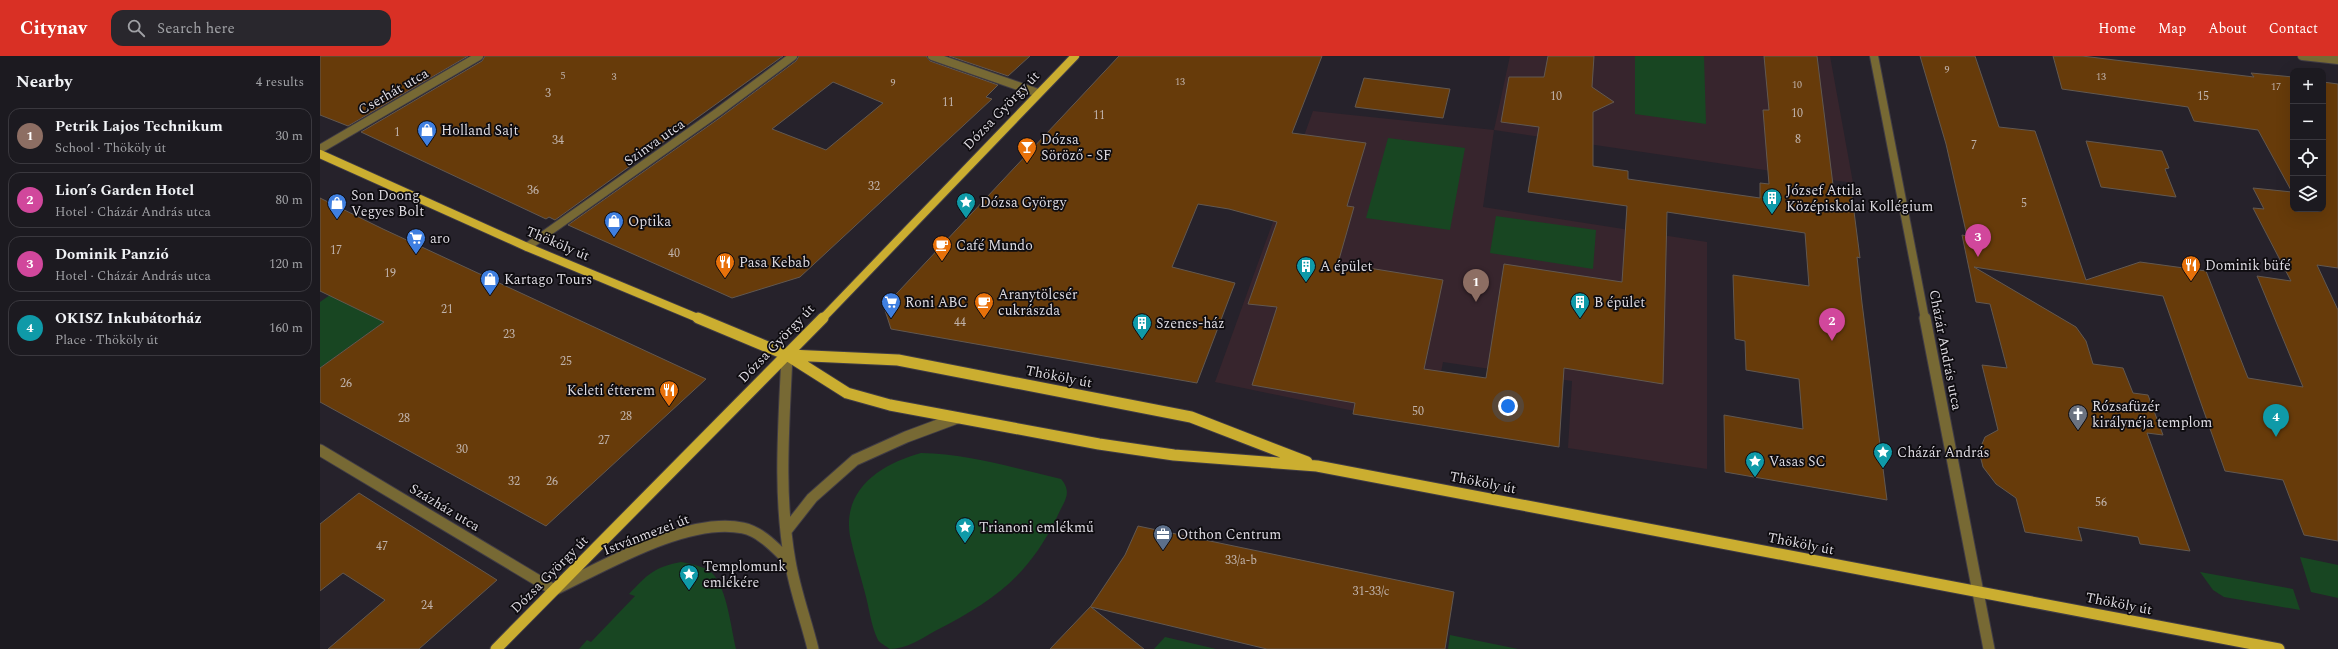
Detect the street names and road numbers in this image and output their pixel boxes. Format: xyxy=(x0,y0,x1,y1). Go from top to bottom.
street label: Cserhát utca xyxy=(354,63,433,120)
street label: Dózsa György út xyxy=(958,66,1045,155)
street label: Szinva utca xyxy=(620,114,689,171)
street label: Thököly út xyxy=(523,221,593,266)
street label: Cházár András utca xyxy=(1924,288,1968,412)
street label: Dózsa György út xyxy=(733,299,820,388)
street label: Thököly út xyxy=(1024,360,1094,393)
street label: Thököly út xyxy=(1448,466,1518,499)
street label: Százház utca xyxy=(405,478,484,537)
street label: Istvánmezei út xyxy=(600,508,692,561)
street label: Thököly út xyxy=(1766,527,1836,560)
street label: Dózsa György út xyxy=(506,531,593,618)
street label: Thököly út xyxy=(2084,587,2154,620)

